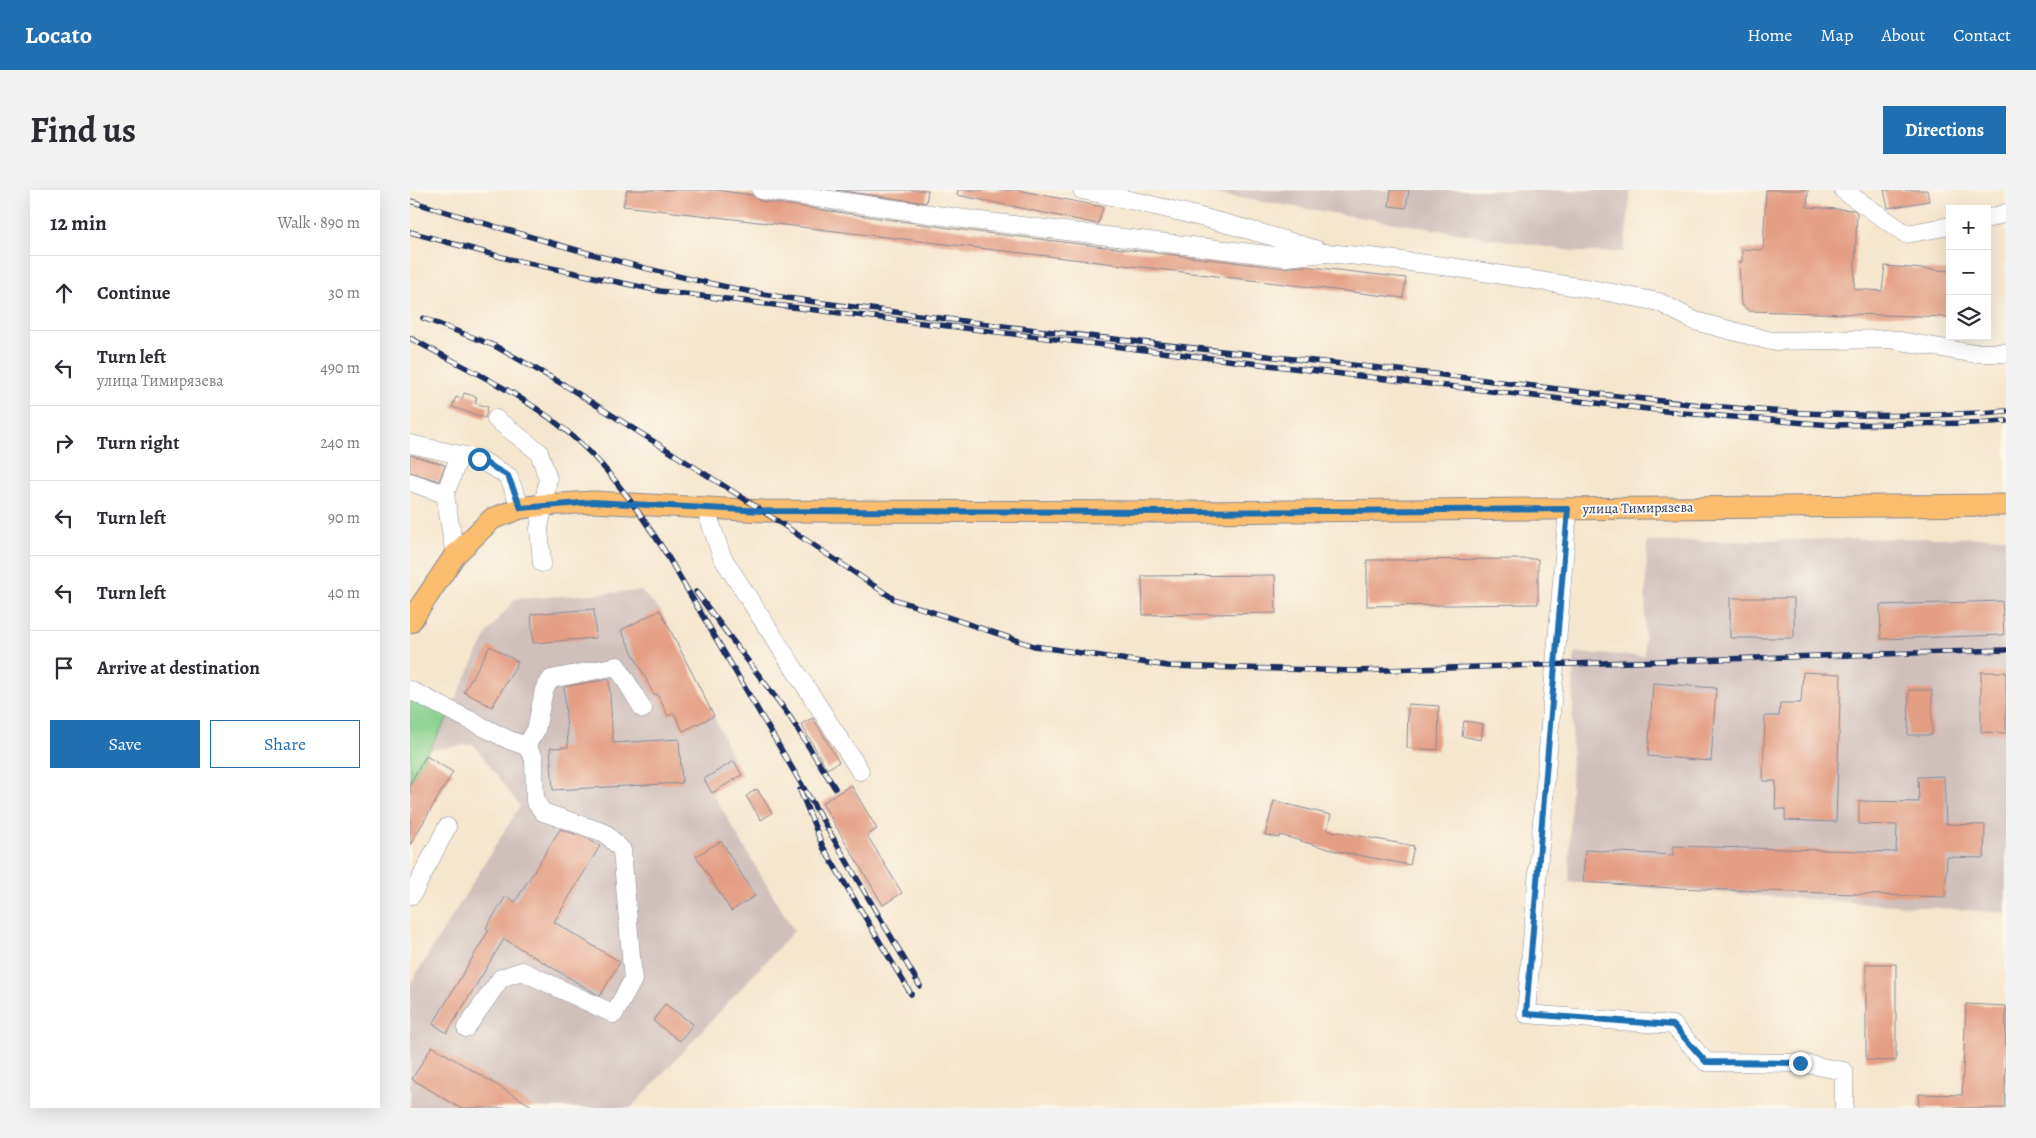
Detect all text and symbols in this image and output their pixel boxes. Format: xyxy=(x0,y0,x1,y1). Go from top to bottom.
text: Locato xyxy=(25,19,92,51)
text: Home xyxy=(1747,23,1792,47)
text: Map xyxy=(1820,23,1853,47)
text: About xyxy=(1881,23,1925,47)
text: Contact xyxy=(1953,23,2011,47)
text: Find us xyxy=(30,106,136,154)
button: Directions xyxy=(1883,106,2006,154)
map controls xyxy=(1946,205,1991,340)
button: + xyxy=(1946,205,1991,250)
text: 12 min xyxy=(50,209,107,237)
text: Walk · 890 m xyxy=(278,212,360,234)
button: − xyxy=(1946,250,1991,295)
icon: ahead xyxy=(50,279,78,307)
text: Continue xyxy=(97,280,171,306)
text: 30 m xyxy=(328,282,360,304)
button: layers xyxy=(1946,295,1991,340)
text: Turn left xyxy=(97,344,166,370)
icon: left xyxy=(50,354,78,382)
text: 490 m xyxy=(320,357,360,379)
text: улица Тимирязева xyxy=(97,370,224,392)
icon: right xyxy=(50,429,78,457)
text: Turn right xyxy=(97,430,179,456)
text: 240 m xyxy=(320,432,360,454)
route start xyxy=(468,448,491,471)
street label: улица Тимирязева xyxy=(1581,498,1694,518)
icon: left xyxy=(50,504,78,532)
text: Turn left xyxy=(97,505,166,531)
text: 90 m xyxy=(328,507,360,529)
icon: left xyxy=(50,579,78,607)
text: Turn left xyxy=(97,580,166,606)
text: 40 m xyxy=(328,582,360,604)
icon: arrive xyxy=(50,654,78,682)
text: Arrive at destination xyxy=(97,655,260,681)
button: Save xyxy=(50,720,200,768)
button: Share xyxy=(210,720,360,768)
route end xyxy=(1789,1052,1812,1075)

